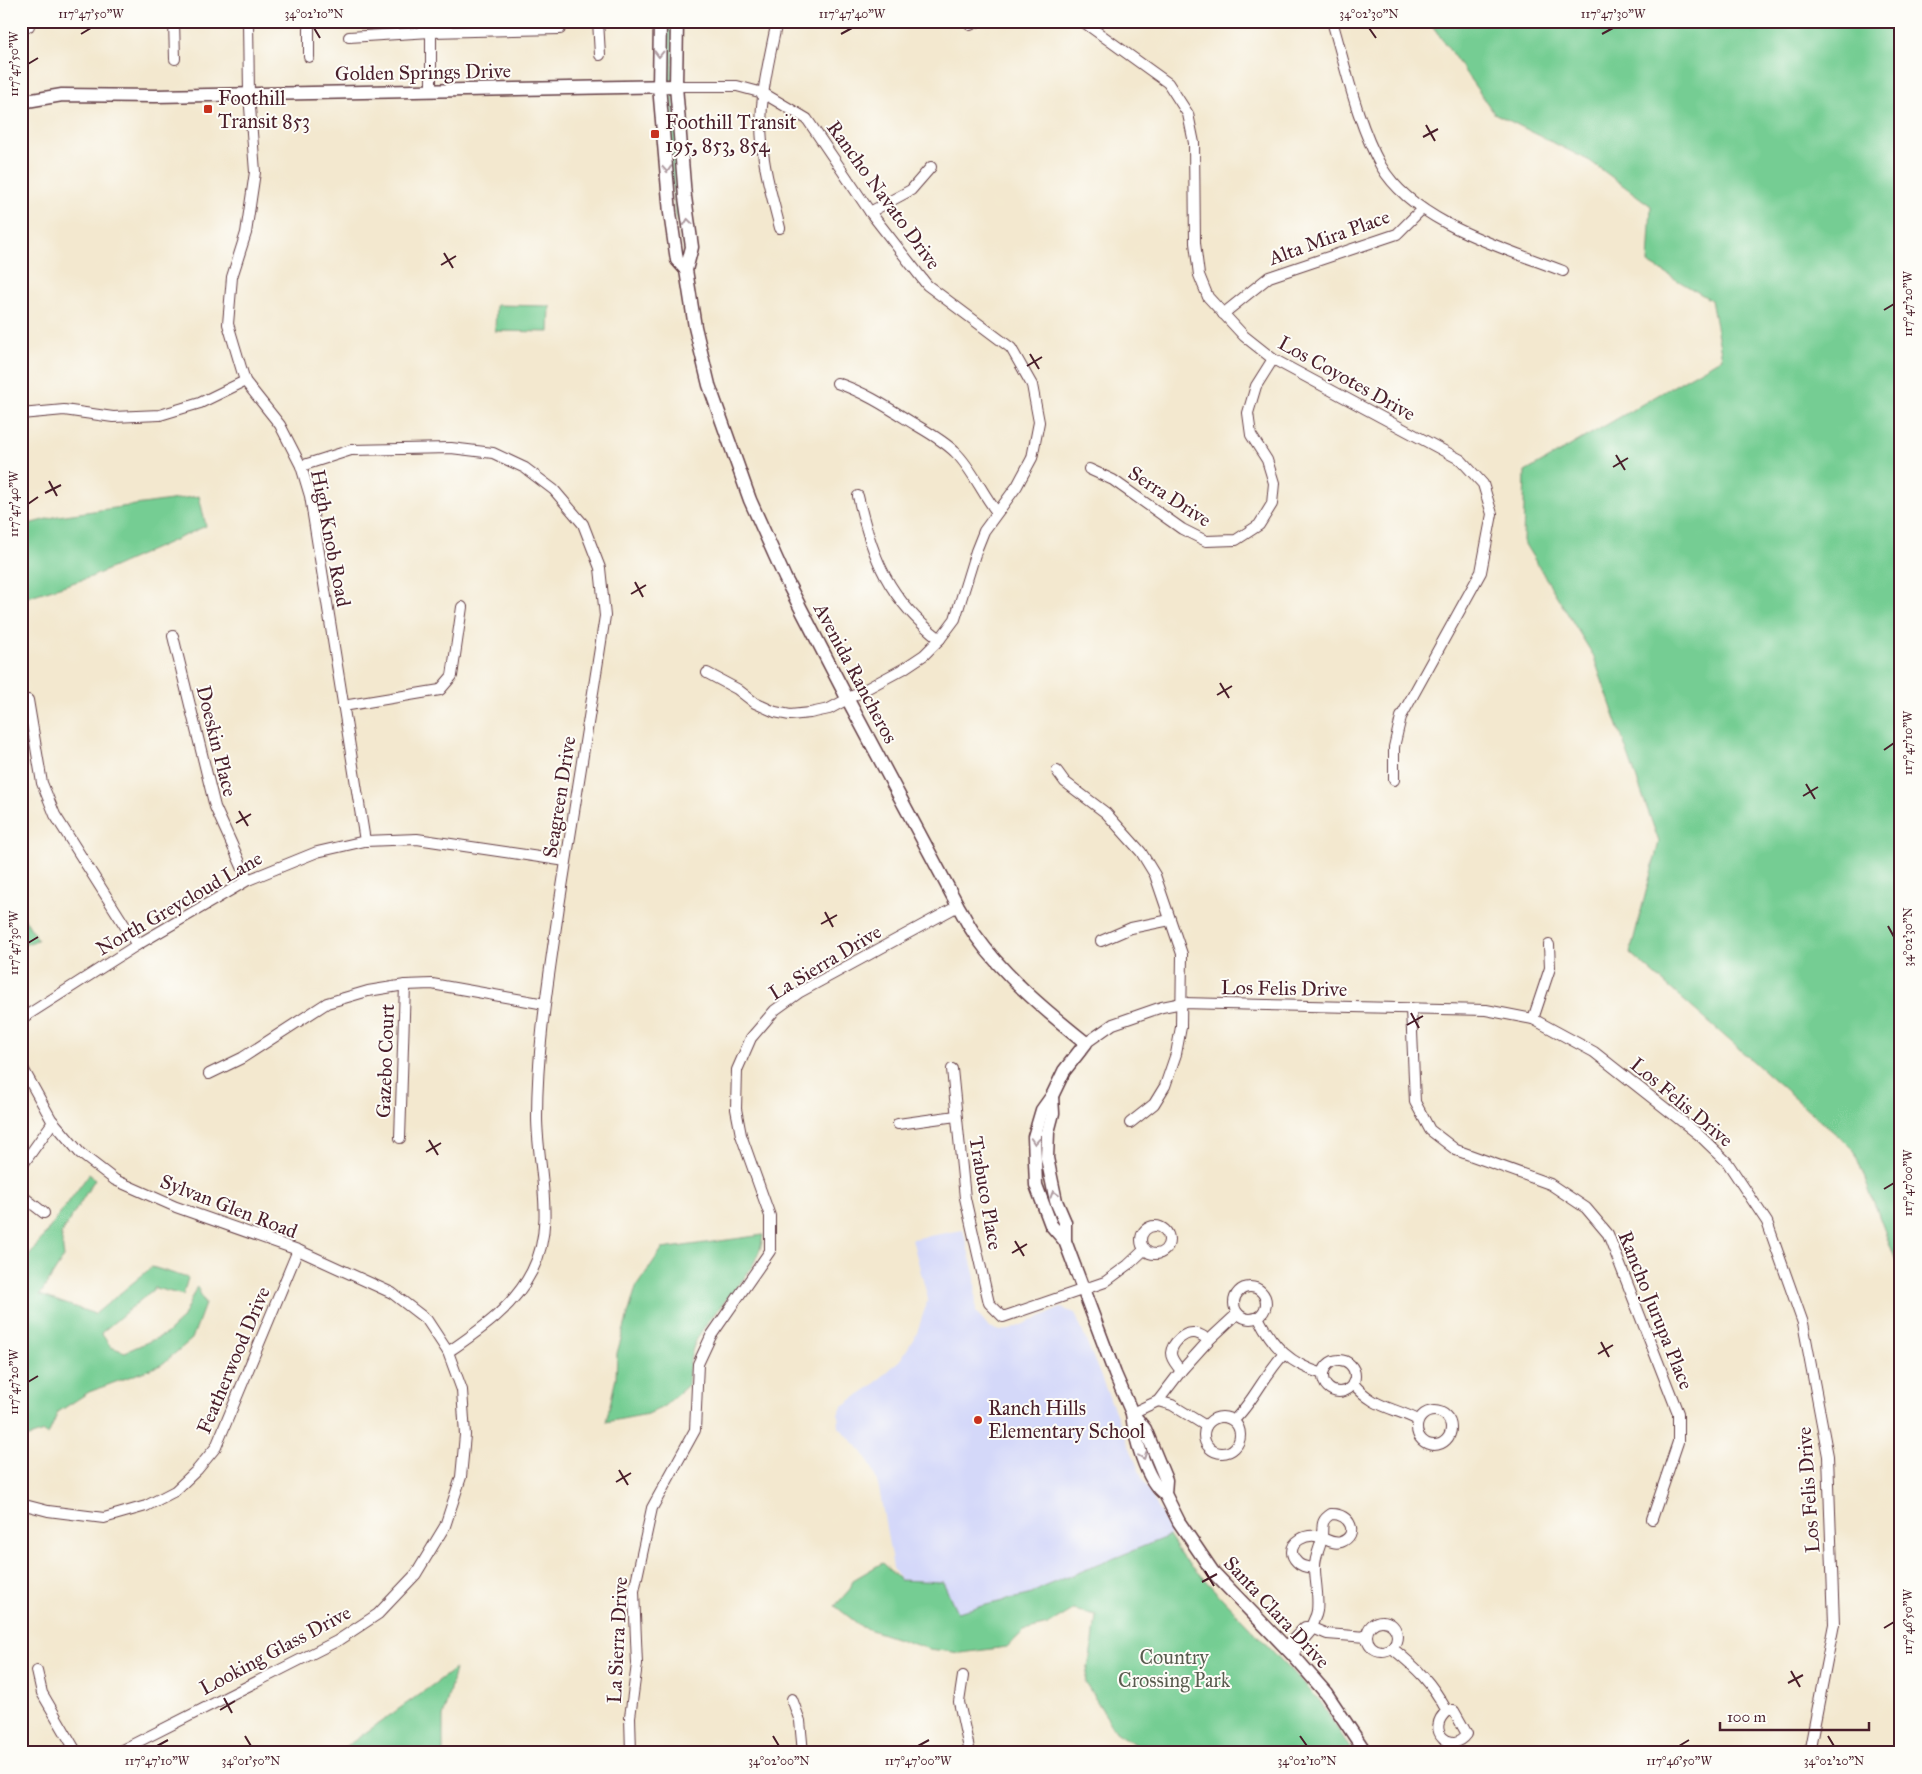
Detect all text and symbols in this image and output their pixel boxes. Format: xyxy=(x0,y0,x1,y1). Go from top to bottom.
text: 117°47'50"W xyxy=(58,7,124,21)
text: 34°02'10"N xyxy=(284,7,344,21)
text: 117°47'40"W xyxy=(819,7,886,21)
text: 34°02'30"N xyxy=(1339,7,1399,21)
text: 117°47'30"W xyxy=(1581,7,1646,21)
text: 117°47'50"W xyxy=(7,31,21,97)
one-way arrow xyxy=(654,50,664,58)
street label: Golden Springs Drive xyxy=(335,58,511,87)
place label: Foothill Transit 853 xyxy=(218,86,310,133)
marker: Foothill Transit 853 xyxy=(202,103,214,115)
place label: Foothill Transit 195, 853, 854 xyxy=(665,110,797,157)
street label: Rancho Navato Drive xyxy=(822,116,946,274)
marker: Foothill Transit 195, 853, 854 xyxy=(649,128,661,140)
one-way arrow xyxy=(661,166,672,174)
street label: Alta Mira Place xyxy=(1264,204,1393,270)
one-way arrow xyxy=(683,217,694,225)
text: 117°47'20"W xyxy=(1901,271,1915,337)
street label: Los Coyotes Drive xyxy=(1274,330,1420,426)
street label: Serra Drive xyxy=(1124,460,1216,532)
street label: High Knob Road xyxy=(305,467,356,609)
text: 117°47'40"W xyxy=(7,470,21,537)
street label: Avenida Rancheros xyxy=(808,598,903,747)
street label: Doeskin Place xyxy=(192,683,242,799)
text: 117°47'10"W xyxy=(1901,710,1915,775)
street label: Seagreen Drive xyxy=(538,734,581,860)
street label: North Greycloud Lane xyxy=(92,846,266,960)
text: 34°02'30"N xyxy=(1901,907,1915,967)
text: 117°47'30"W xyxy=(7,910,21,975)
street label: La Sierra Drive xyxy=(764,919,886,1005)
street label: Los Felis Drive xyxy=(1221,975,1347,1001)
street label: Gazebo Court xyxy=(371,1004,399,1118)
street label: Los Felis Drive xyxy=(1626,1052,1738,1152)
street label: Trabuco Place xyxy=(964,1135,1008,1251)
one-way arrow xyxy=(1030,1137,1041,1145)
text: 117°47'00"W xyxy=(1901,1149,1915,1216)
street label: Sylvan Glen Road xyxy=(157,1169,301,1243)
one-way arrow xyxy=(1050,1191,1060,1199)
street label: Rancho Jurupa Place xyxy=(1612,1227,1699,1393)
street label: Featherwood Drive xyxy=(191,1283,275,1437)
text: 117°47'20"W xyxy=(7,1349,21,1415)
place label: Ranch Hills Elementary School xyxy=(988,1396,1146,1443)
marker: Ranch Hills Elementary School xyxy=(972,1414,984,1426)
street label: Los Felis Drive xyxy=(1792,1426,1824,1554)
one-way arrow xyxy=(1137,1451,1147,1460)
street label: Santa Clara Drive xyxy=(1219,1551,1335,1673)
street label: La Sierra Drive xyxy=(602,1576,632,1704)
text: 117°46'50"W xyxy=(1901,1589,1915,1655)
street label: Looking Glass Drive xyxy=(195,1600,355,1701)
park label: Country Crossing Park xyxy=(1118,1645,1231,1693)
scale bar xyxy=(1720,1699,1868,1731)
text: 100 m xyxy=(1727,1708,1767,1726)
text: 117°47'10"W xyxy=(125,1754,190,1768)
text: 34°01'50"N xyxy=(222,1754,280,1768)
text: 34°02'00"N xyxy=(748,1754,810,1768)
text: 117°47'00"W xyxy=(885,1754,952,1768)
text: 34°02'10"N xyxy=(1277,1754,1337,1768)
text: 117°46'50"W xyxy=(1646,1754,1712,1768)
text: 34°02'20"N xyxy=(1804,1754,1864,1768)

